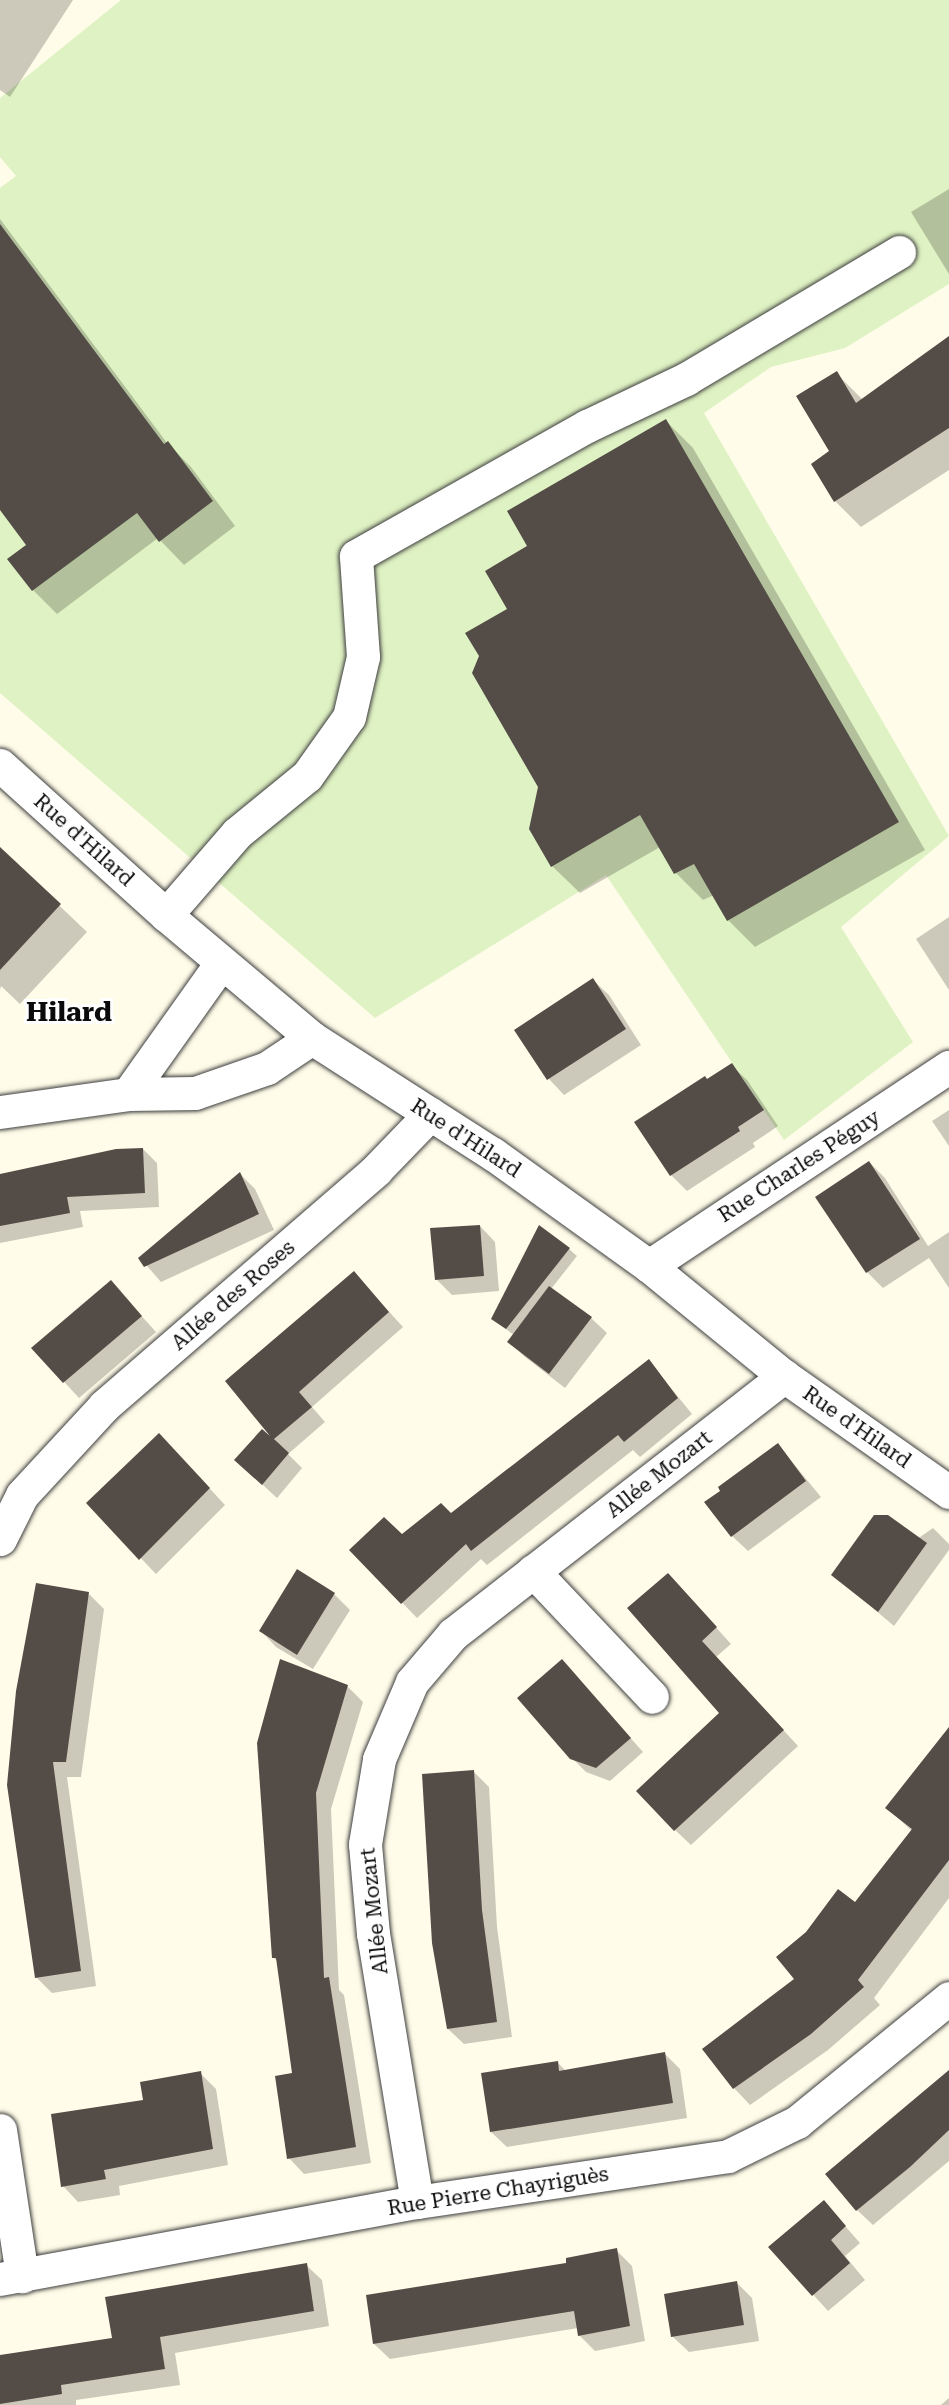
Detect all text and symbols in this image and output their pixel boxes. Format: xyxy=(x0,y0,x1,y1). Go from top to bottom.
street label: Rue d'Hilard xyxy=(29,788,139,892)
district label: Hilard xyxy=(26,997,112,1029)
street label: Rue d'Hilard xyxy=(406,1093,526,1183)
street label: Rue Charles Péguy xyxy=(713,1104,885,1228)
street label: Allée des Roses xyxy=(166,1235,300,1355)
street label: Rue d'Hilard xyxy=(798,1380,916,1474)
street label: Allée Mozart xyxy=(601,1425,717,1523)
street label: Allée Mozart xyxy=(355,1846,393,1976)
street label: Rue Pierre Chayriguès xyxy=(386,2161,610,2221)

